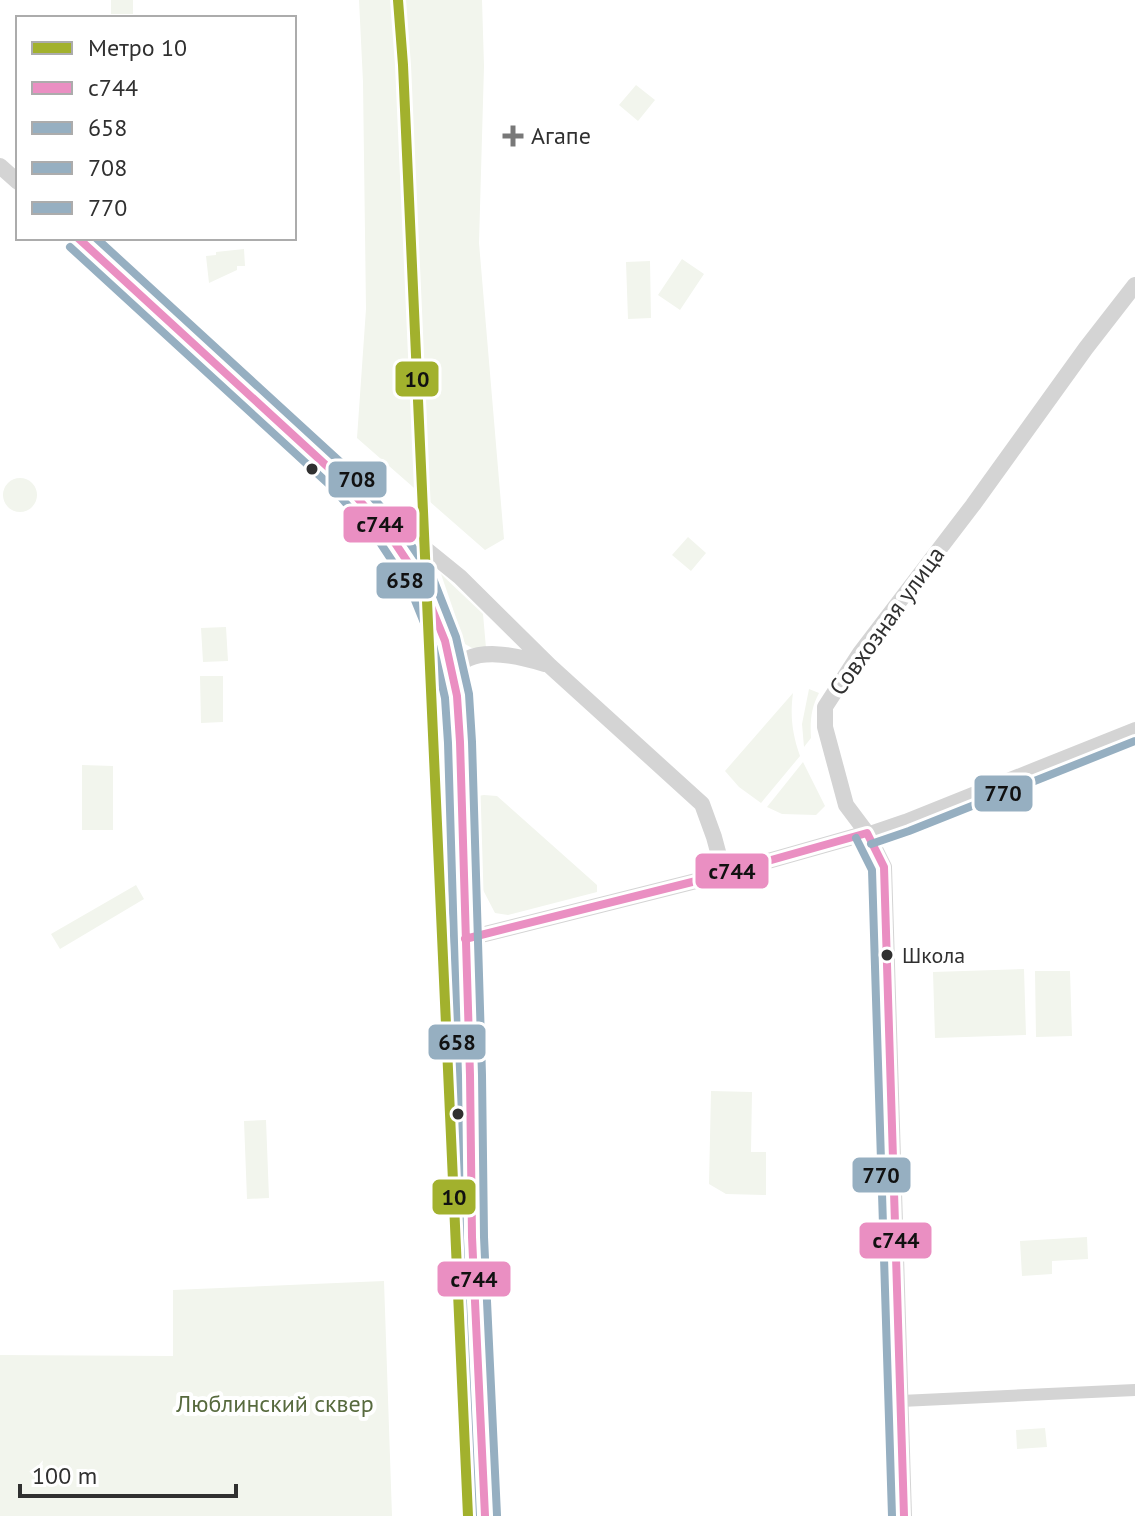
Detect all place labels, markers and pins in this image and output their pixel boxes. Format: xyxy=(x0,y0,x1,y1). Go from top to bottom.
place label: Агапе xyxy=(531,120,591,151)
marker: Агапе xyxy=(502,125,524,147)
unlabelled marker xyxy=(304,461,320,477)
place label: Школа xyxy=(902,941,965,969)
marker: Школа xyxy=(879,947,895,963)
unlabelled marker xyxy=(450,1106,466,1122)

